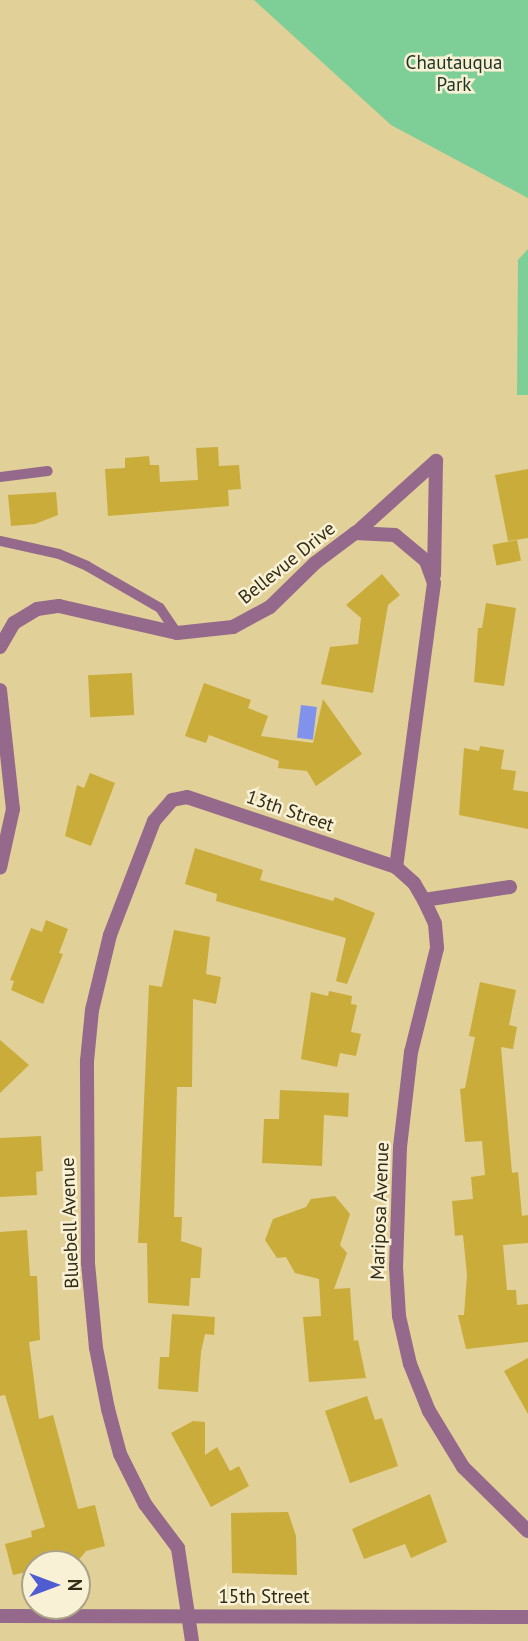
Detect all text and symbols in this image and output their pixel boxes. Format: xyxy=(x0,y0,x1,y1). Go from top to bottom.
park label: Chautauqua Park xyxy=(406,52,502,96)
street label: Bellevue Drive xyxy=(234,517,340,609)
street label: 13th Street xyxy=(243,785,337,837)
street label: Mariposa Avenue xyxy=(366,1141,394,1281)
street label: Bluebell Avenue xyxy=(56,1157,84,1289)
north arrow xyxy=(21,1550,91,1620)
text: N xyxy=(63,1579,87,1591)
street label: 15th Street xyxy=(218,1586,310,1608)

